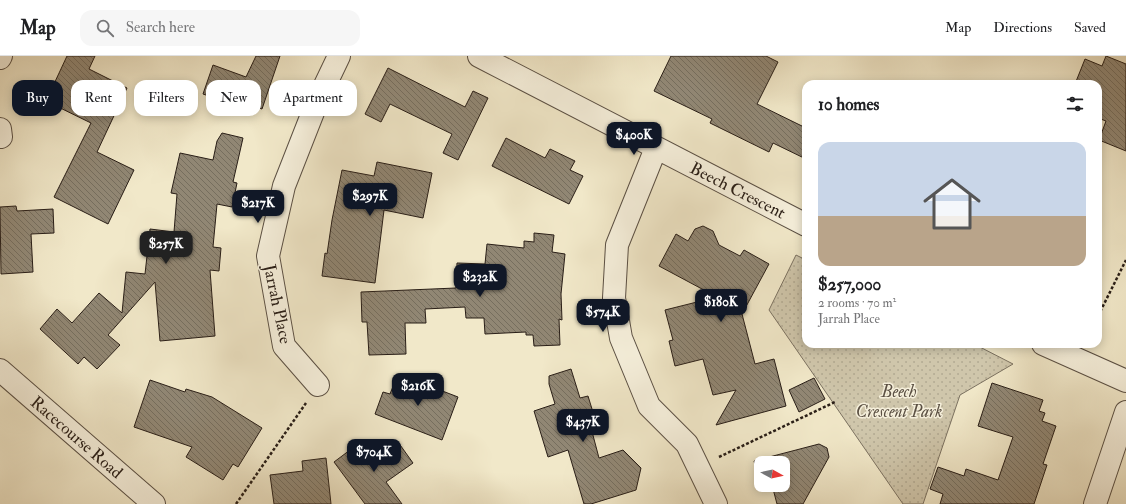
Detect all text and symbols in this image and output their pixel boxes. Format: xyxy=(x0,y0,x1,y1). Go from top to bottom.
search box xyxy=(80,10,360,46)
text: Map xyxy=(20,16,56,40)
icon: search xyxy=(94,17,116,39)
text: Search here xyxy=(126,18,195,37)
text: Map xyxy=(945,19,971,36)
text: Directions xyxy=(993,19,1052,36)
text: Saved xyxy=(1074,19,1106,36)
chip: Buy xyxy=(12,80,63,116)
chip: Rent xyxy=(71,80,126,116)
chip: Filters xyxy=(134,80,198,116)
chip: New xyxy=(206,80,261,116)
chip: Apartment xyxy=(269,80,357,116)
icon: filters xyxy=(1064,93,1086,115)
text: 10 homes xyxy=(818,94,879,115)
pin: $400K xyxy=(606,122,662,156)
text: $400K xyxy=(616,127,652,143)
street label: Beech Crescent xyxy=(687,157,789,224)
icon: home xyxy=(916,168,988,240)
pin: $297K xyxy=(342,183,398,217)
text: $297K xyxy=(352,188,388,204)
pin: $217K xyxy=(230,190,286,224)
text: $217K xyxy=(241,195,275,211)
pin: $257K xyxy=(138,231,194,265)
text: $257K xyxy=(149,236,183,252)
street label: Jarrah Place xyxy=(258,261,296,346)
pin: $232K xyxy=(452,264,508,298)
text: $232K xyxy=(463,269,497,285)
text: $257,000 xyxy=(818,274,881,295)
pin: $180K xyxy=(693,289,749,323)
text: $180K xyxy=(704,294,738,310)
text: 2 rooms · 70 m² xyxy=(818,295,896,311)
pin: $574K xyxy=(575,299,631,333)
text: $574K xyxy=(586,304,620,320)
text: Jarrah Place xyxy=(818,311,880,327)
pin: $216K xyxy=(390,373,446,407)
text: $216K xyxy=(401,378,435,394)
park label: Beech Crescent Park xyxy=(856,381,942,422)
street label: Racecourse Road xyxy=(26,392,128,484)
pin: $437K xyxy=(555,409,611,443)
text: $437K xyxy=(566,414,600,430)
pin: $704K xyxy=(346,439,402,473)
text: $704K xyxy=(356,444,392,460)
north arrow xyxy=(754,456,790,492)
map controls xyxy=(754,456,790,492)

